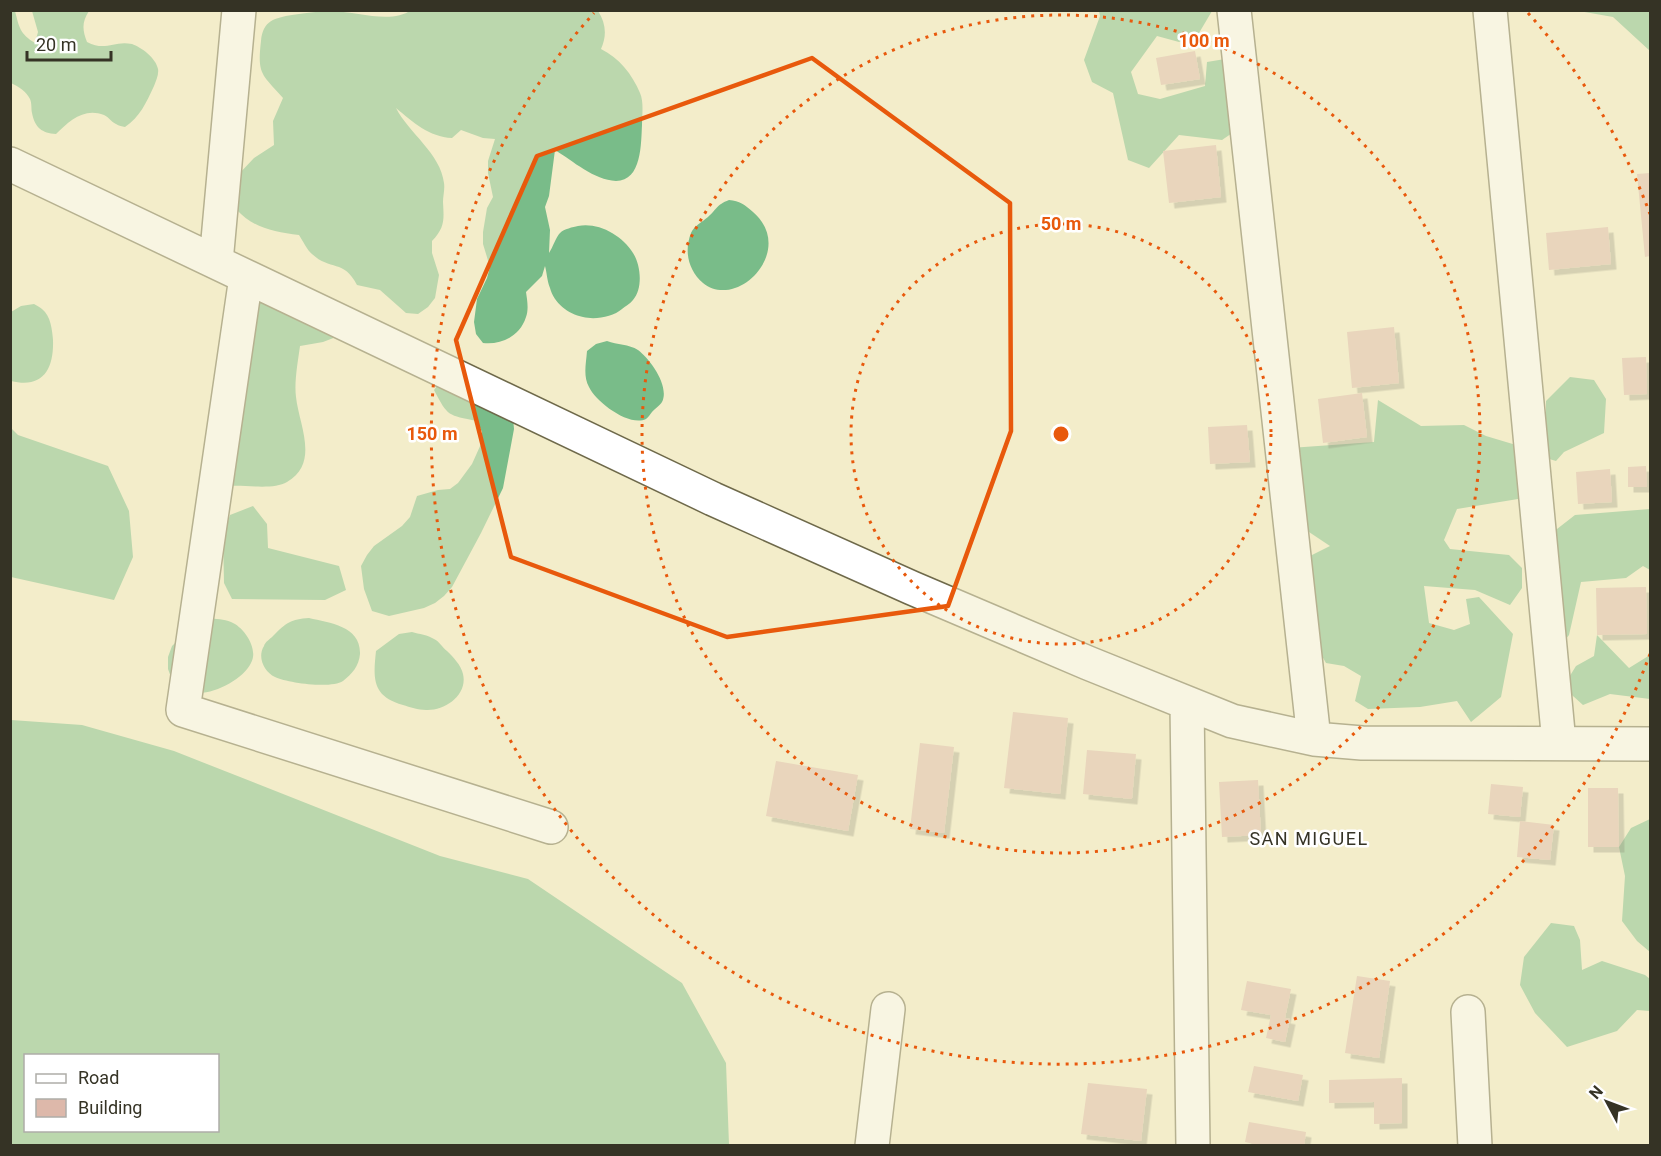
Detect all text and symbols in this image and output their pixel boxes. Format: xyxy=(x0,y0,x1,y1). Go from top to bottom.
scale bar xyxy=(27,24,111,62)
text: 100 m xyxy=(1178,30,1230,51)
text: 20 m xyxy=(36,34,76,55)
text: 50 m xyxy=(1041,213,1081,234)
text: 150 m xyxy=(406,423,458,444)
centre of rings xyxy=(1051,424,1071,444)
district label: SAN MIGUEL xyxy=(1249,828,1369,849)
legend xyxy=(24,1054,219,1132)
text: Road xyxy=(78,1067,119,1088)
north arrow xyxy=(1577,1072,1637,1132)
text: N xyxy=(1585,1082,1607,1103)
text: Building xyxy=(78,1097,142,1118)

